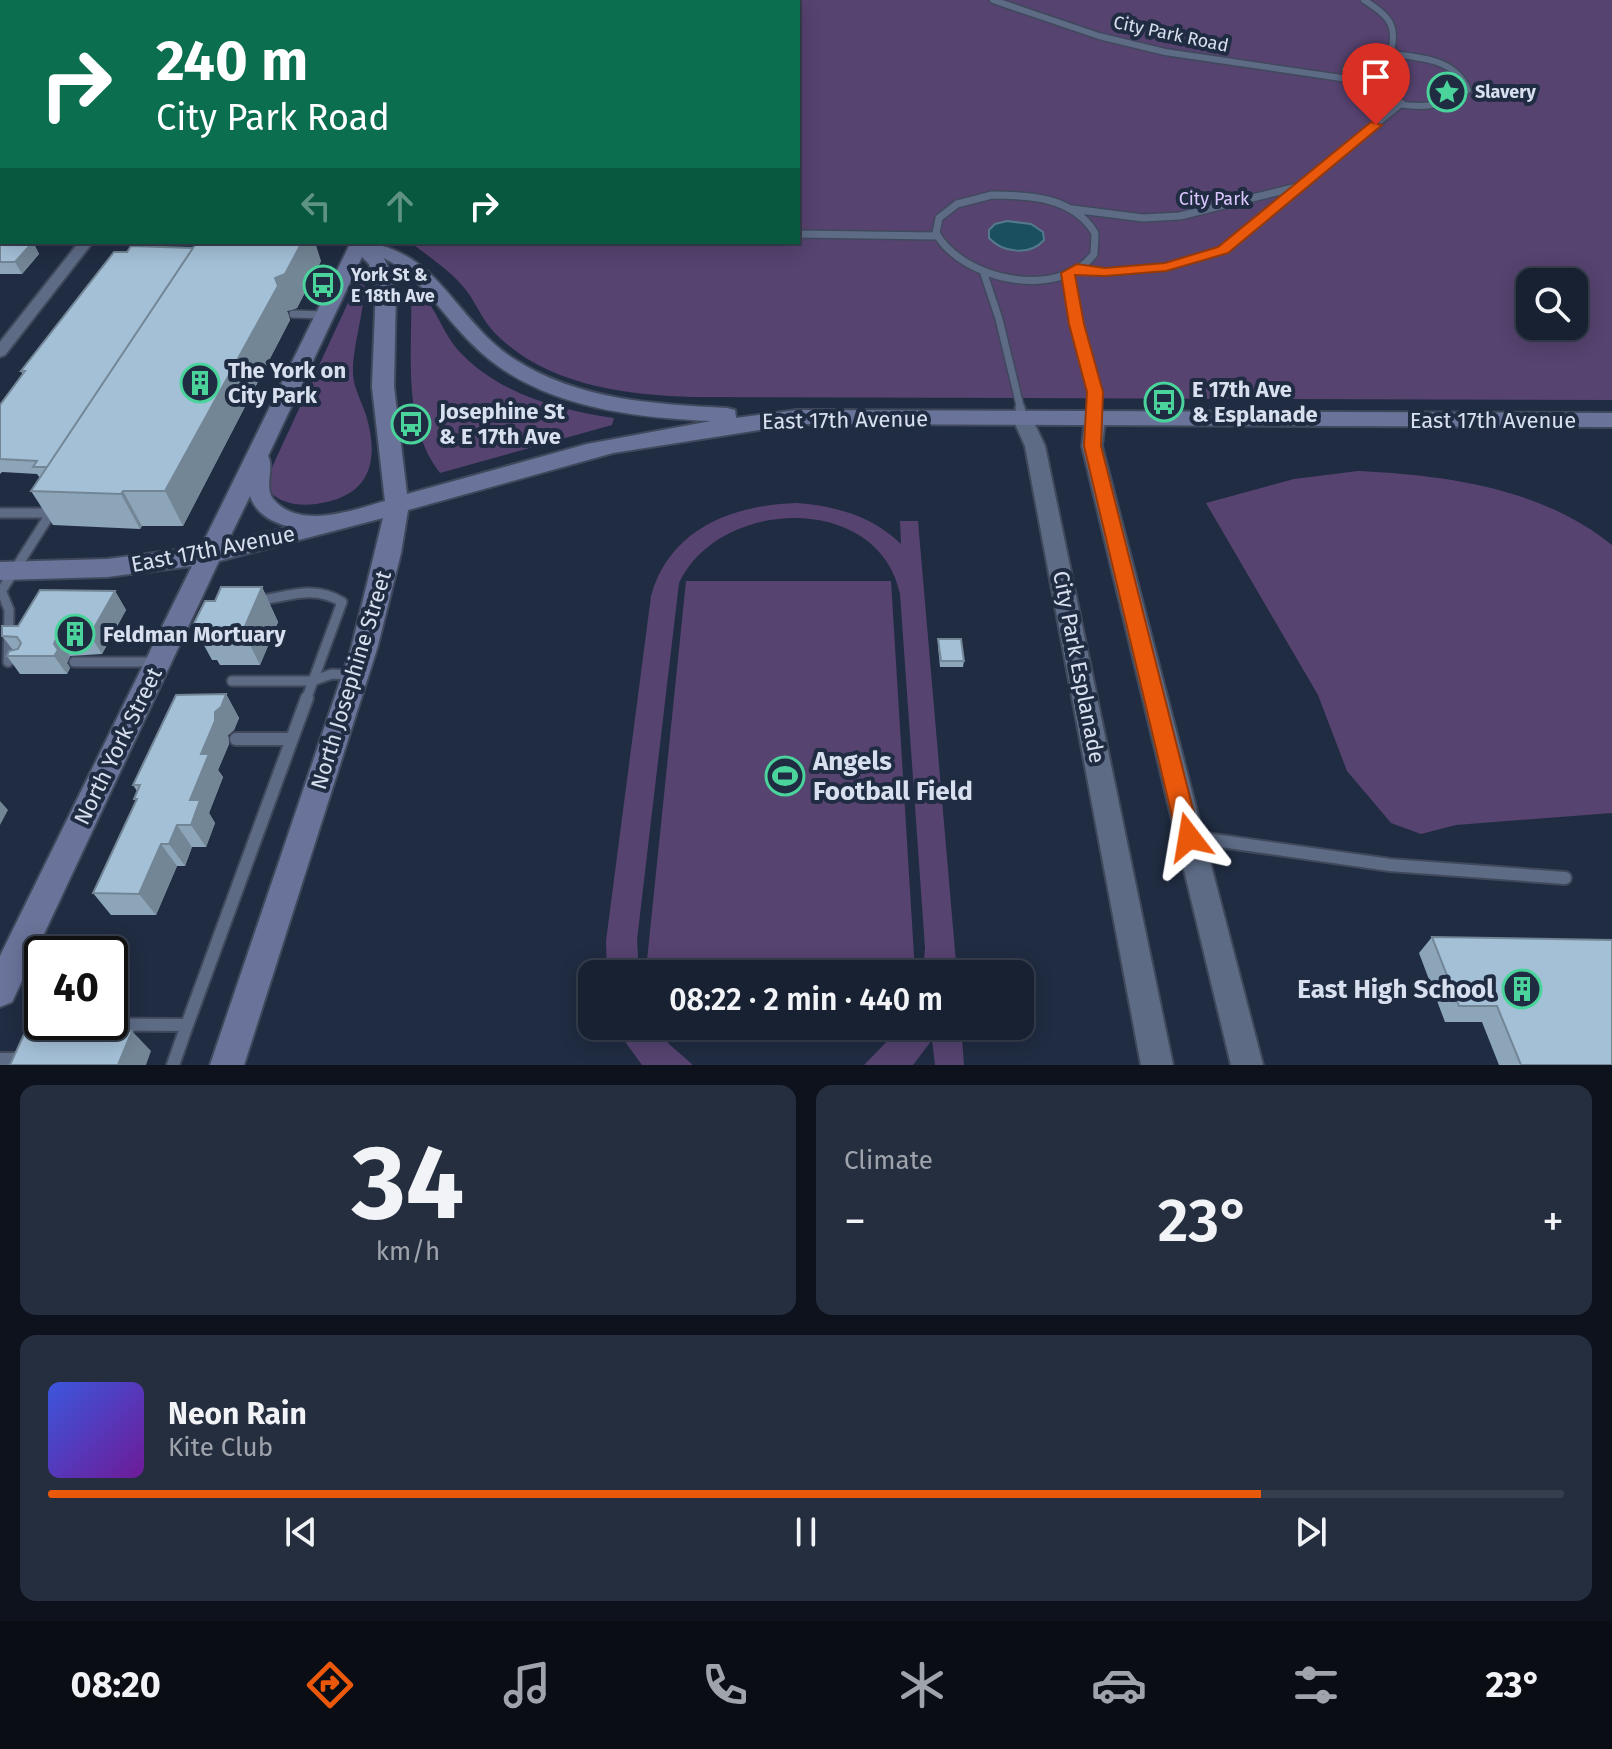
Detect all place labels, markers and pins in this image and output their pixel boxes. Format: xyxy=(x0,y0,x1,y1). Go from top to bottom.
pin xyxy=(1342,43,1410,125)
place icon: Slavery xyxy=(1426,71,1468,113)
place label: Slavery xyxy=(1475,81,1536,103)
bus stop icon: York St & E 18th Ave xyxy=(302,264,344,306)
place label: York St & E 18th Ave xyxy=(350,264,435,307)
place label: The York on City Park xyxy=(228,357,346,409)
building icon: The York on City Park xyxy=(179,362,221,404)
place label: E 17th Ave & Esplanade xyxy=(1192,376,1318,428)
bus stop icon: E 17th Ave & Esplanade xyxy=(1143,381,1185,423)
place label: Josephine St & E 17th Ave xyxy=(438,398,565,450)
bus stop icon: Josephine St & E 17th Ave xyxy=(390,403,432,445)
building icon: Feldman Mortuary xyxy=(54,613,96,655)
place label: Feldman Mortuary xyxy=(103,621,286,648)
place label: Angels Football Field xyxy=(812,746,973,807)
sports icon: Angels Football Field xyxy=(764,755,806,797)
building icon: East High School xyxy=(1501,968,1543,1010)
place label: East High School xyxy=(1297,974,1494,1005)

